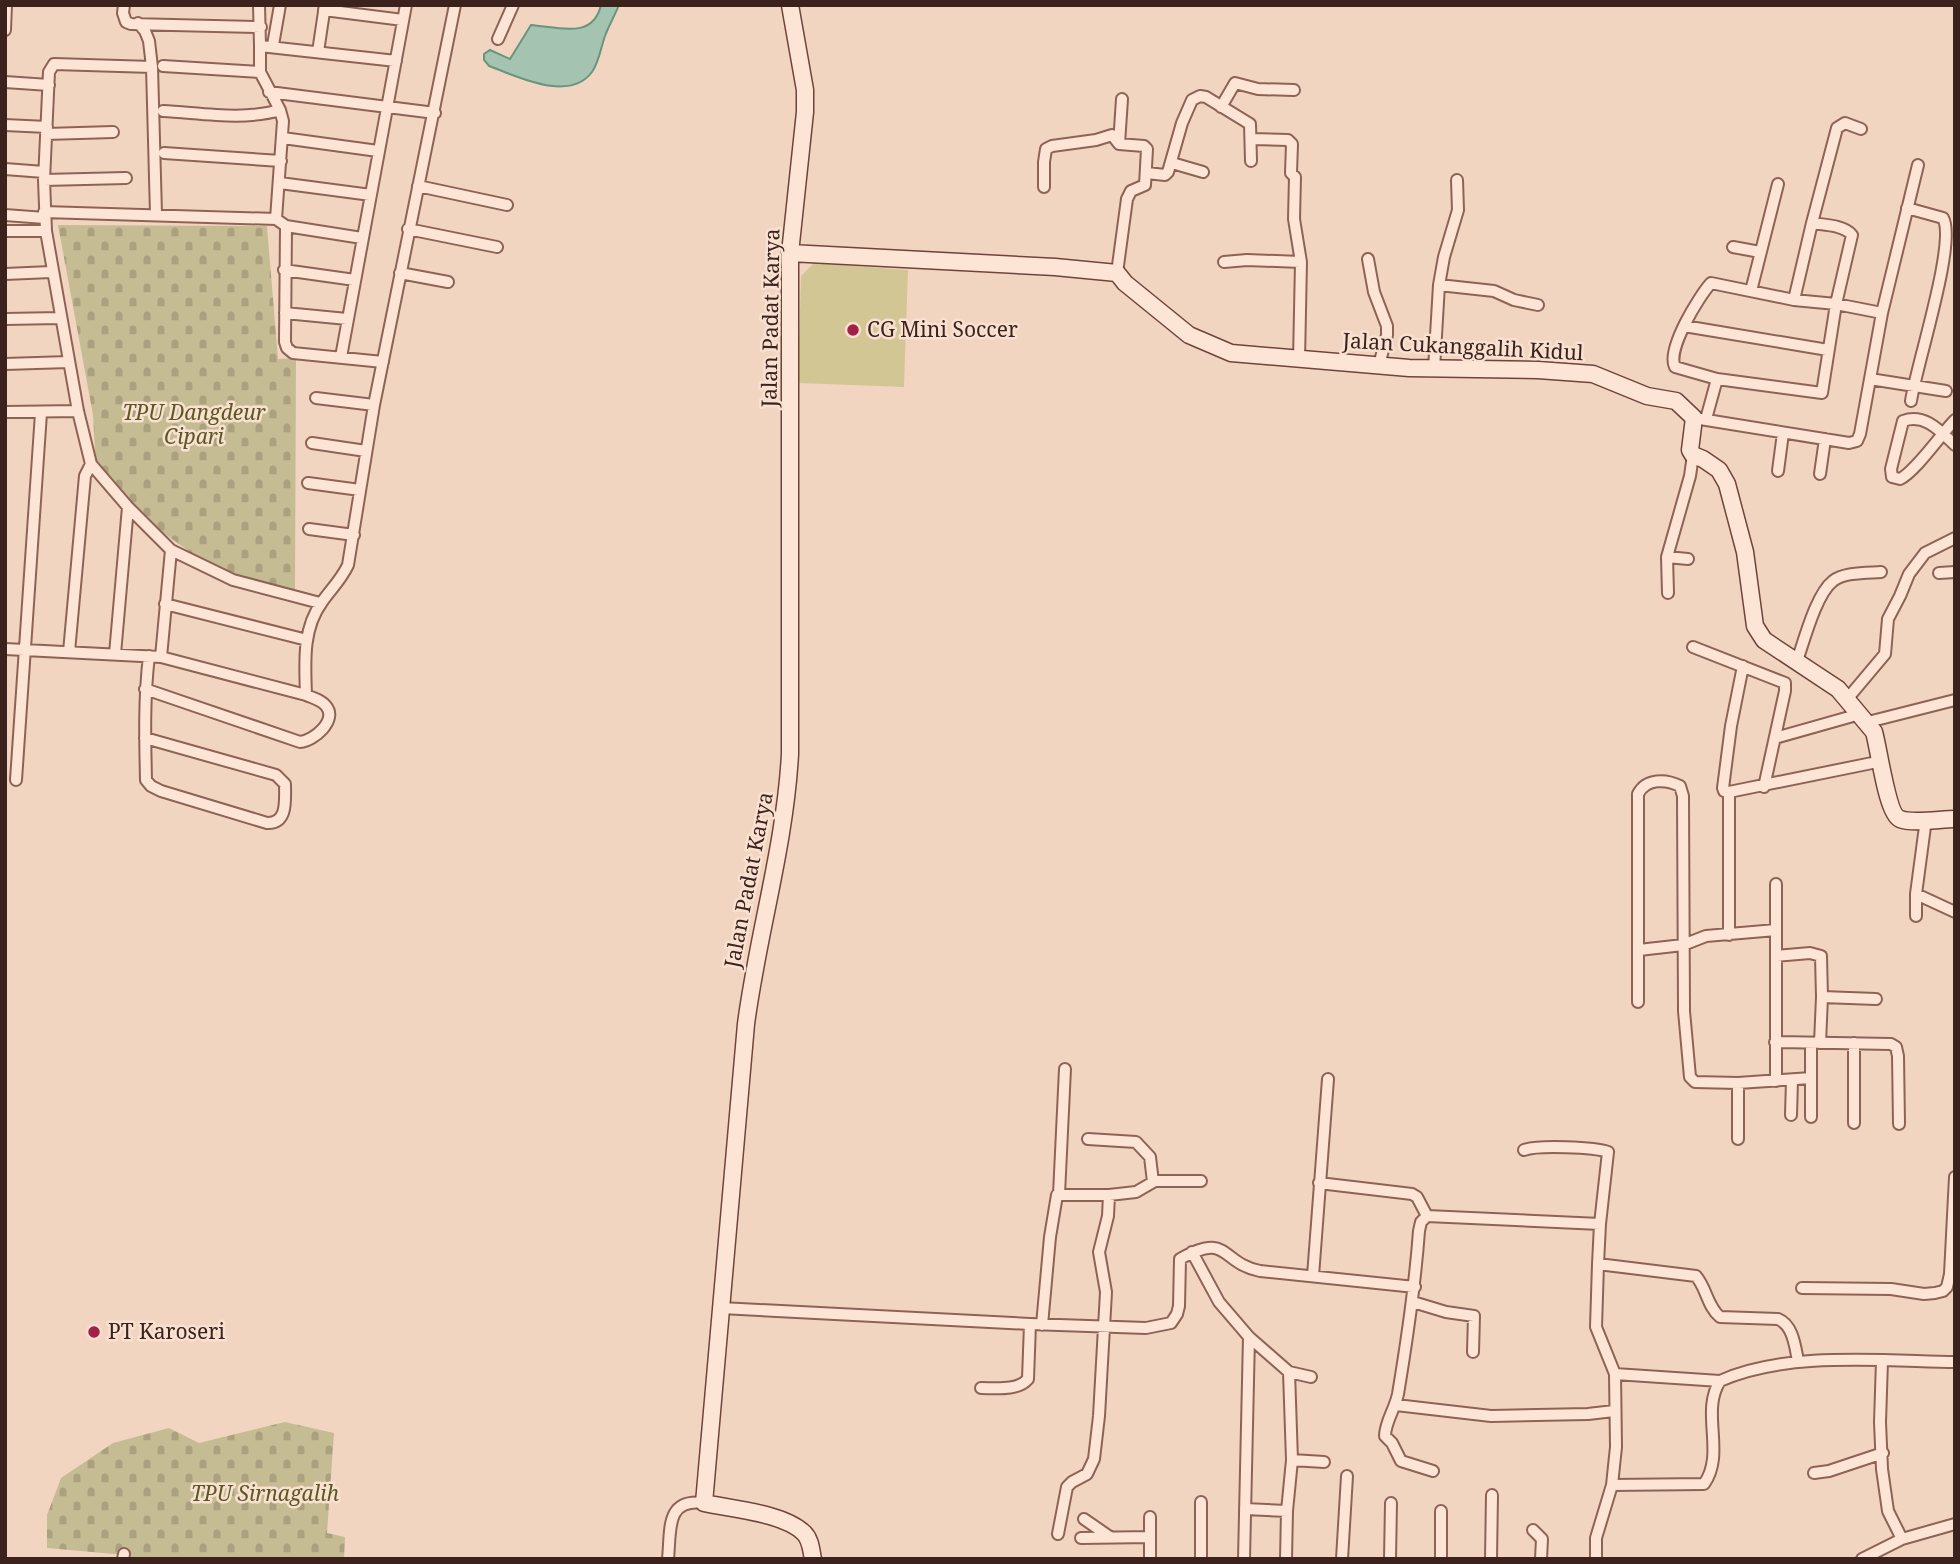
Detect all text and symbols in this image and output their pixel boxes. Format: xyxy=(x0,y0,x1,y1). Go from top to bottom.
street label: Jalan Padat Karya xyxy=(754,228,786,409)
place label: CG Mini Soccer xyxy=(867,315,1018,343)
marker: CG Mini Soccer xyxy=(845,322,861,338)
street label: Jalan Cukanggalih Kidul xyxy=(1341,326,1585,366)
park label: TPU Dangdeur Cipari xyxy=(122,398,266,450)
street label: Jalan Padat Karya xyxy=(717,789,779,971)
place label: PT Karoseri xyxy=(108,1317,225,1345)
marker: PT Karoseri xyxy=(86,1324,102,1340)
park label: TPU Sirnagalih xyxy=(191,1479,340,1507)

